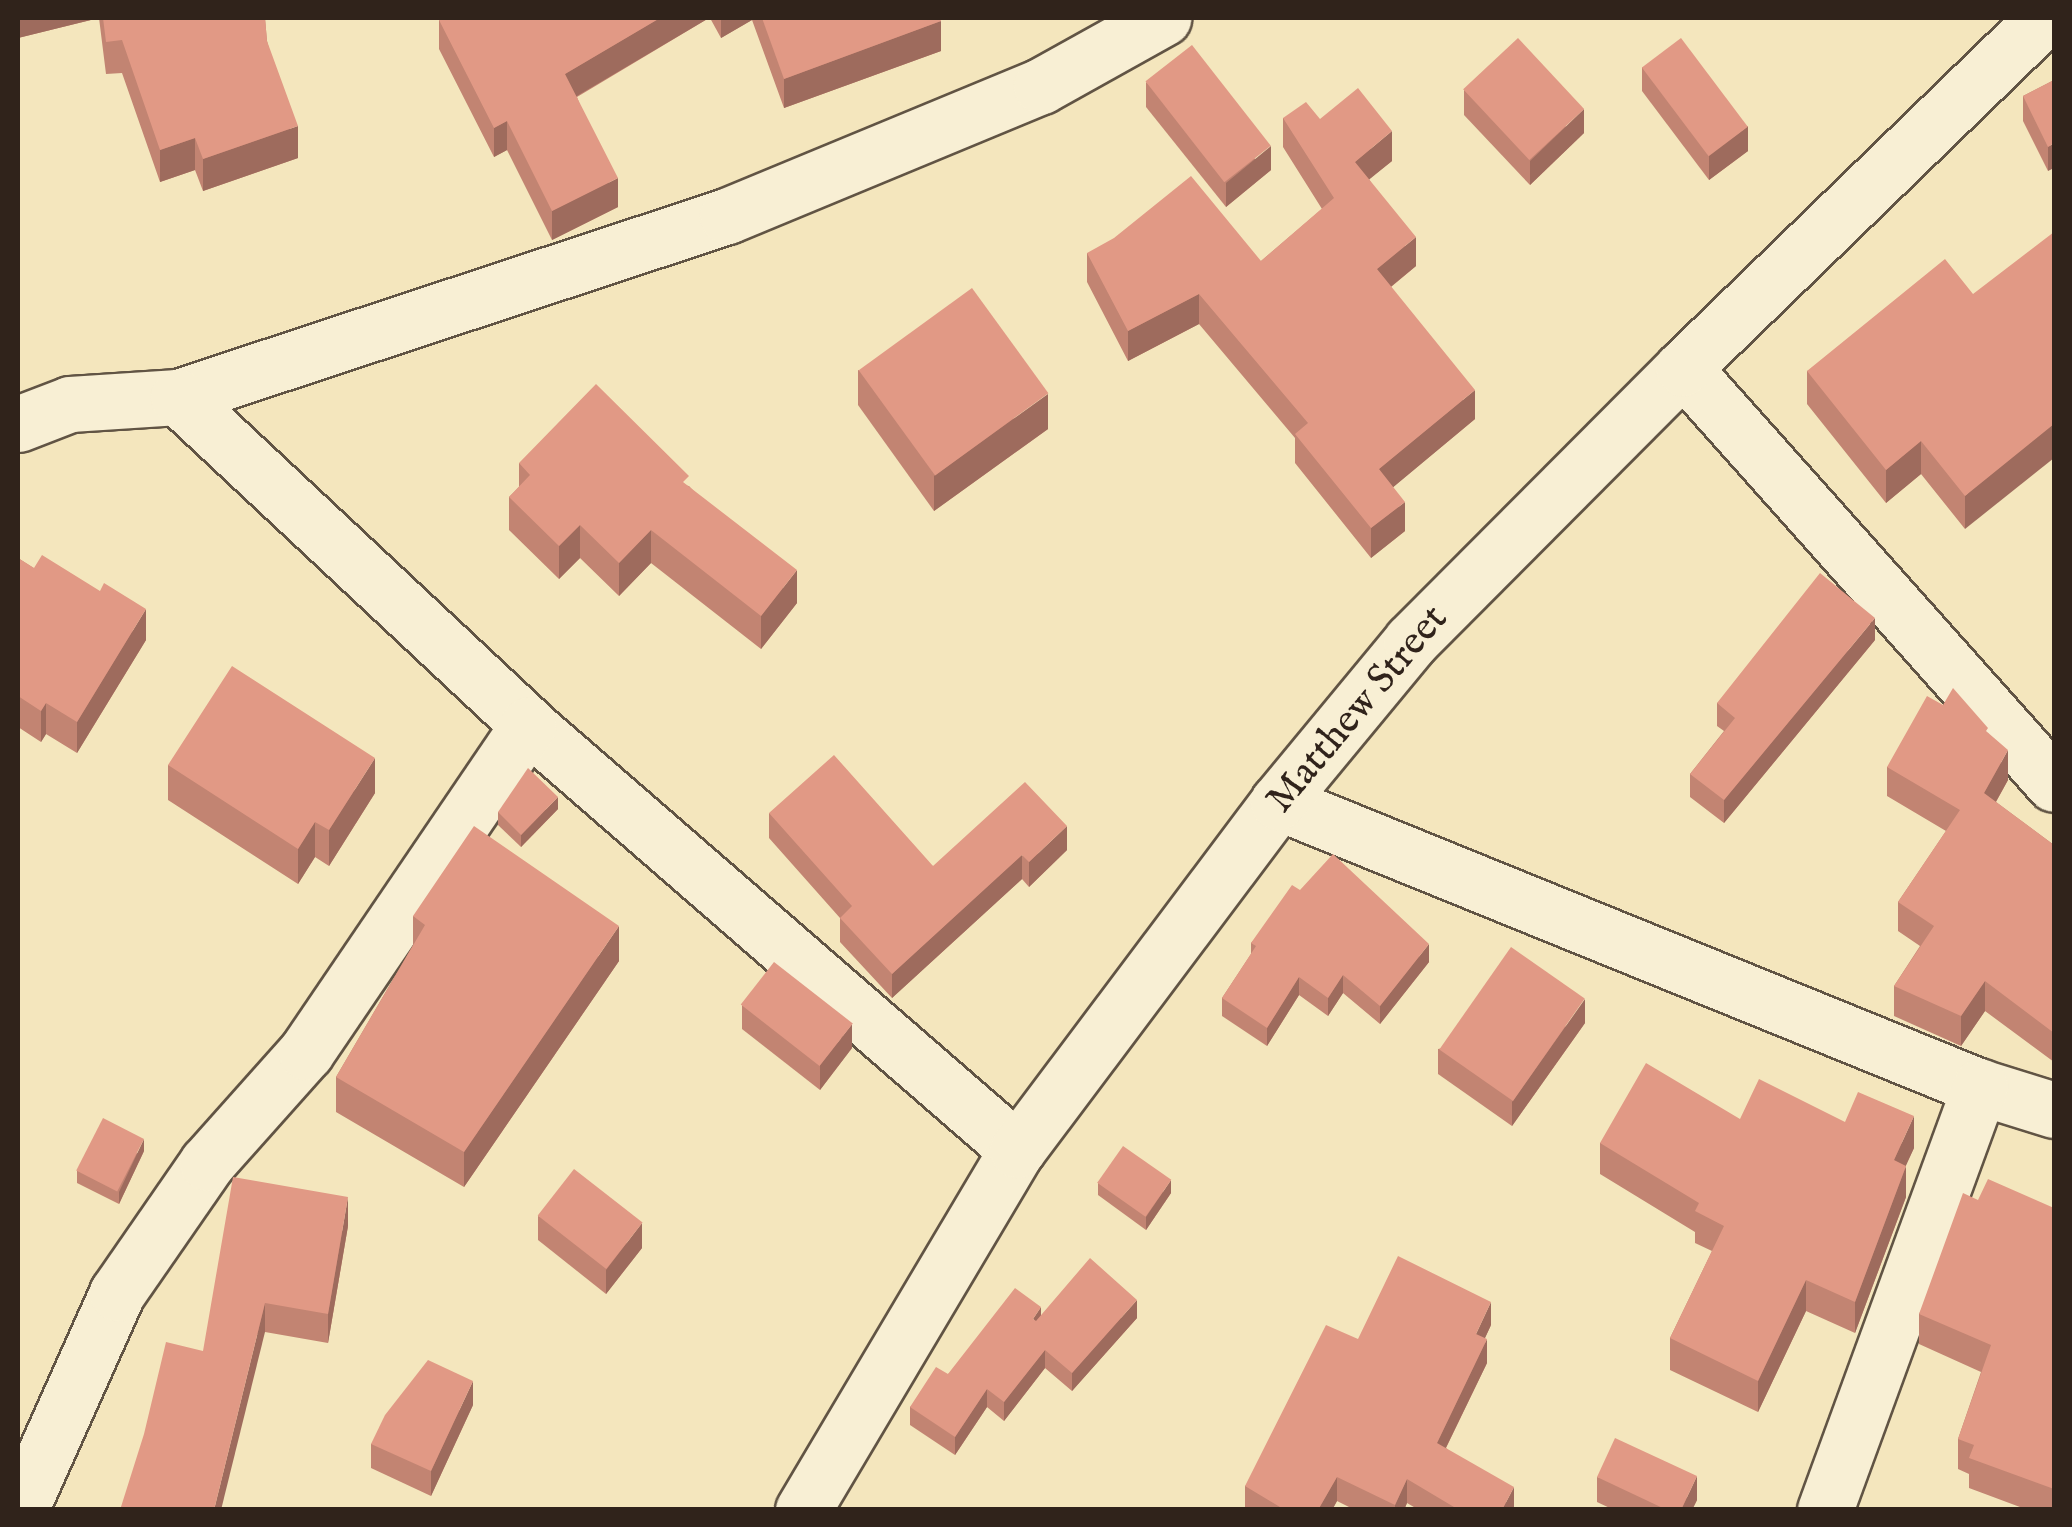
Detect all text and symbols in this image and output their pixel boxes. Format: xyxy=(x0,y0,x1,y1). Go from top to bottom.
street label: Matthew Street xyxy=(1257,596,1459,824)

